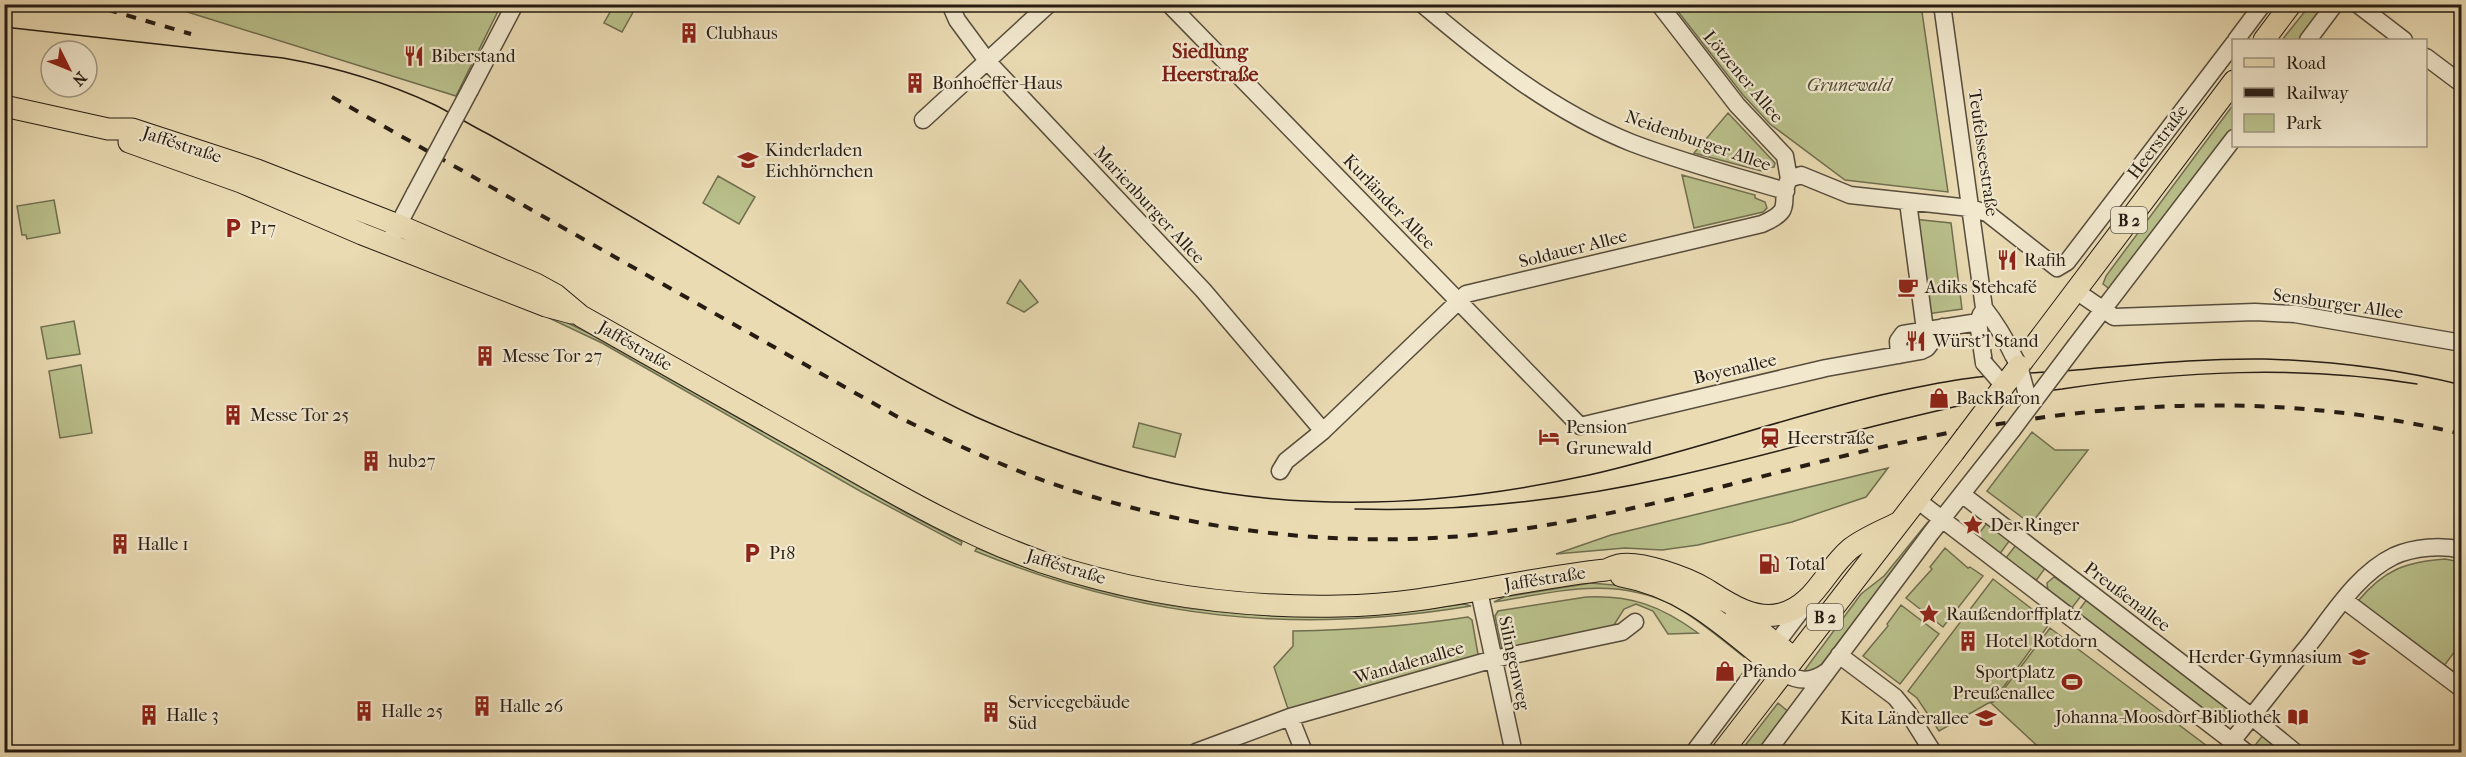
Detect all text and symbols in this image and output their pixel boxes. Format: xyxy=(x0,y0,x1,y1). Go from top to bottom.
building icon: Clubhaus xyxy=(677,21,701,45)
place label: Clubhaus xyxy=(706,23,778,44)
street label: Lötzener Allee xyxy=(1699,27,1788,127)
north arrow xyxy=(39,39,99,99)
legend xyxy=(2232,39,2427,147)
district label: Siedlung Heerstraße xyxy=(1161,40,1259,86)
restaurant icon: Biberstand xyxy=(402,44,426,68)
place label: Biberstand xyxy=(431,46,516,67)
text: Road xyxy=(2286,53,2326,74)
text: N xyxy=(68,68,91,90)
building icon: Bonhoeffer-Haus xyxy=(903,71,927,95)
place label: Bonhoeffer-Haus xyxy=(932,73,1063,94)
park label: Grunewald xyxy=(1807,75,1894,96)
text: Railway xyxy=(2286,83,2350,104)
street label: Teufelsseestraße xyxy=(1964,88,2002,218)
street label: Heerstraße xyxy=(2123,101,2193,183)
street label: Neidenburger Allee xyxy=(1622,106,1774,176)
text: Park xyxy=(2286,113,2323,134)
street label: Jafféstraße xyxy=(138,122,224,168)
place label: Kinderladen Eichhörnchen xyxy=(765,140,874,182)
street label: Marienburger Allee xyxy=(1089,142,1209,268)
school or university icon: Kinderladen Eichhörnchen xyxy=(736,148,760,172)
street label: Kurländer Allee xyxy=(1339,150,1440,254)
road number: B 2 xyxy=(2111,207,2147,233)
parking icon: P17 xyxy=(221,216,245,240)
place label: P17 xyxy=(250,218,276,239)
street label: Soldauer Allee xyxy=(1517,225,1629,273)
restaurant icon: Rafih xyxy=(1995,248,2019,272)
place label: Rafih xyxy=(2024,250,2066,271)
cafe icon: Adiks Stehcafé xyxy=(1896,275,1920,299)
place label: Adiks Stehcafé xyxy=(1924,277,2037,298)
street label: Sensburger Allee xyxy=(2271,284,2405,324)
street label: Jafféstraße xyxy=(592,315,676,376)
restaurant icon: Würst'l Stand xyxy=(1904,329,1928,353)
place label: Würst'l Stand xyxy=(1932,331,2039,352)
building icon: Messe Tor 27 xyxy=(473,344,497,368)
place label: Messe Tor 27 xyxy=(502,346,602,367)
street label: Boyenallee xyxy=(1691,349,1779,389)
shop icon: BackBaron xyxy=(1927,386,1951,410)
place label: BackBaron xyxy=(1956,388,2041,409)
building icon: Messe Tor 25 xyxy=(221,403,245,427)
place label: Messe Tor 25 xyxy=(250,405,349,426)
place label: Pension Grunewald xyxy=(1566,417,1652,459)
hotel icon: Pension Grunewald xyxy=(1537,425,1561,449)
station icon: Heerstraße xyxy=(1758,426,1782,450)
place label: Heerstraße xyxy=(1787,428,1874,449)
building icon: hub27 xyxy=(359,449,383,473)
place label: hub27 xyxy=(388,451,436,472)
place icon: Der Ringer xyxy=(1961,513,1985,537)
place label: Der Ringer xyxy=(1990,515,2079,536)
building icon: Halle 1 xyxy=(108,532,132,556)
place label: Halle 1 xyxy=(137,534,189,555)
parking icon: P18 xyxy=(740,541,764,565)
place label: P18 xyxy=(769,543,795,564)
street label: Jafféstraße xyxy=(1022,544,1108,589)
fuel station icon: Total xyxy=(1757,552,1781,576)
place label: Total xyxy=(1786,554,1825,575)
street label: Preußenallee xyxy=(2080,558,2174,636)
street label: Jafféstraße xyxy=(1501,562,1587,596)
place icon: Raußendorffplatz xyxy=(1917,602,1941,626)
road number: B 2 xyxy=(1807,604,1843,630)
place label: Raußendorffplatz xyxy=(1946,604,2081,625)
street label: Silingenweg xyxy=(1494,614,1534,712)
building icon: Hotel Rotdorn xyxy=(1956,629,1980,653)
place label: Hotel Rotdorn xyxy=(1985,631,2098,652)
street label: Wandalenallee xyxy=(1351,637,1466,689)
school or university icon: Herder-Gymnasium xyxy=(2347,645,2371,669)
place label: Herder-Gymnasium xyxy=(2188,647,2342,668)
shop icon: Pfando xyxy=(1713,659,1737,683)
place label: Pfando xyxy=(1742,661,1796,682)
place label: Sportplatz Preußenallee xyxy=(1952,662,2055,704)
sports icon: Sportplatz Preußenallee xyxy=(2060,670,2084,694)
place label: Servicegebäude Süd xyxy=(1008,692,1130,734)
building icon: Halle 26 xyxy=(470,694,494,718)
place label: Halle 26 xyxy=(499,696,563,717)
building icon: Halle 25 xyxy=(352,699,376,723)
building icon: Servicegebäude Süd xyxy=(979,700,1003,724)
place label: Halle 25 xyxy=(381,701,443,722)
building icon: Halle 3 xyxy=(137,703,161,727)
place label: Halle 3 xyxy=(166,705,219,726)
library icon: Johanna-Moosdorf-Bibliothek xyxy=(2286,705,2310,729)
school or university icon: Kita Länderallee xyxy=(1974,706,1998,730)
place label: Johanna-Moosdorf-Bibliothek xyxy=(2053,707,2282,728)
place label: Kita Länderallee xyxy=(1840,708,1969,729)

